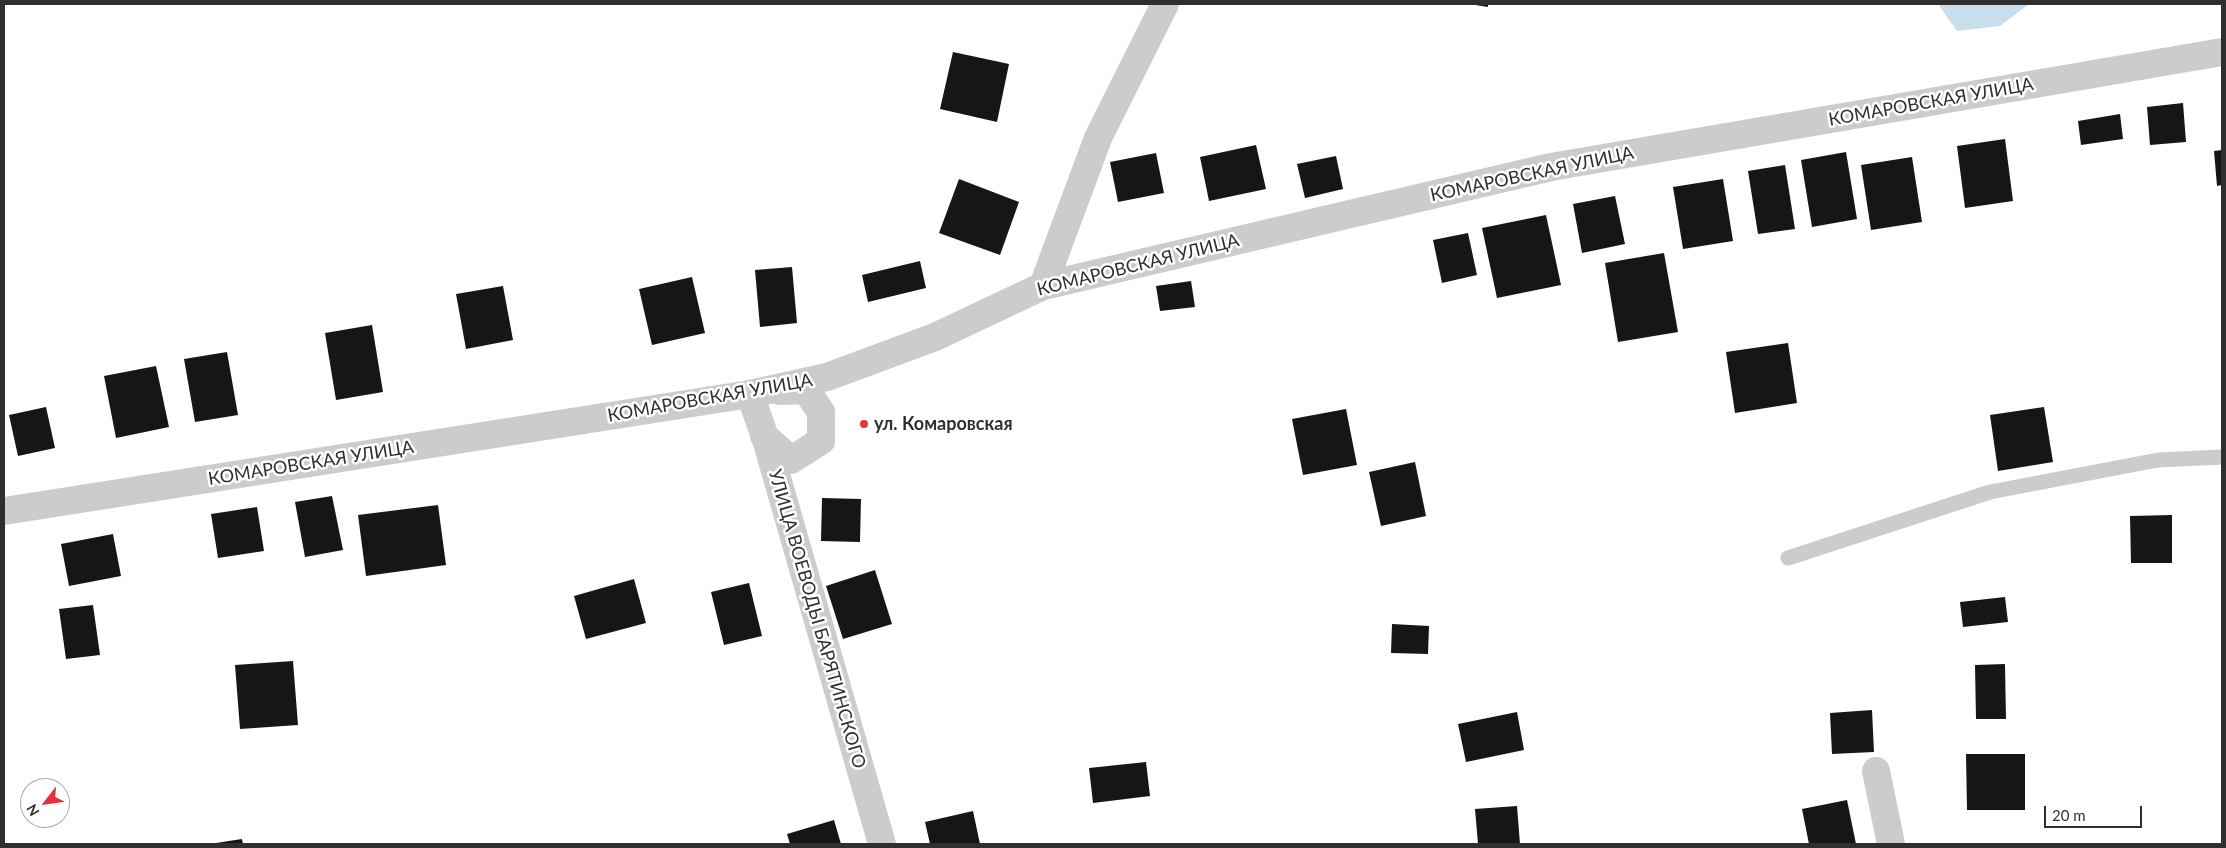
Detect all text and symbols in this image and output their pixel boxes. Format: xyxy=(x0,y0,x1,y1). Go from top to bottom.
street label: КОМАРОВСКАЯ УЛИЦА xyxy=(1827,73,2035,131)
street label: КОМАРОВСКАЯ УЛИЦА xyxy=(1428,142,1636,206)
street label: КОМАРОВСКАЯ УЛИЦА xyxy=(1035,229,1241,301)
street label: КОМАРОВСКАЯ УЛИЦА xyxy=(606,369,814,427)
place label: ул. Комаровская xyxy=(874,413,1013,435)
marker: ул. Комаровская xyxy=(858,418,870,430)
street label: КОМАРОВСКАЯ УЛИЦА xyxy=(207,436,415,490)
street label: УЛИЦА ВОЕВОДЫ БАРЯТИНСКОГО xyxy=(764,467,870,771)
north arrow xyxy=(20,778,70,828)
scale bar xyxy=(2046,796,2144,828)
text: N xyxy=(22,801,43,819)
text: 20 m xyxy=(2052,806,2086,824)

